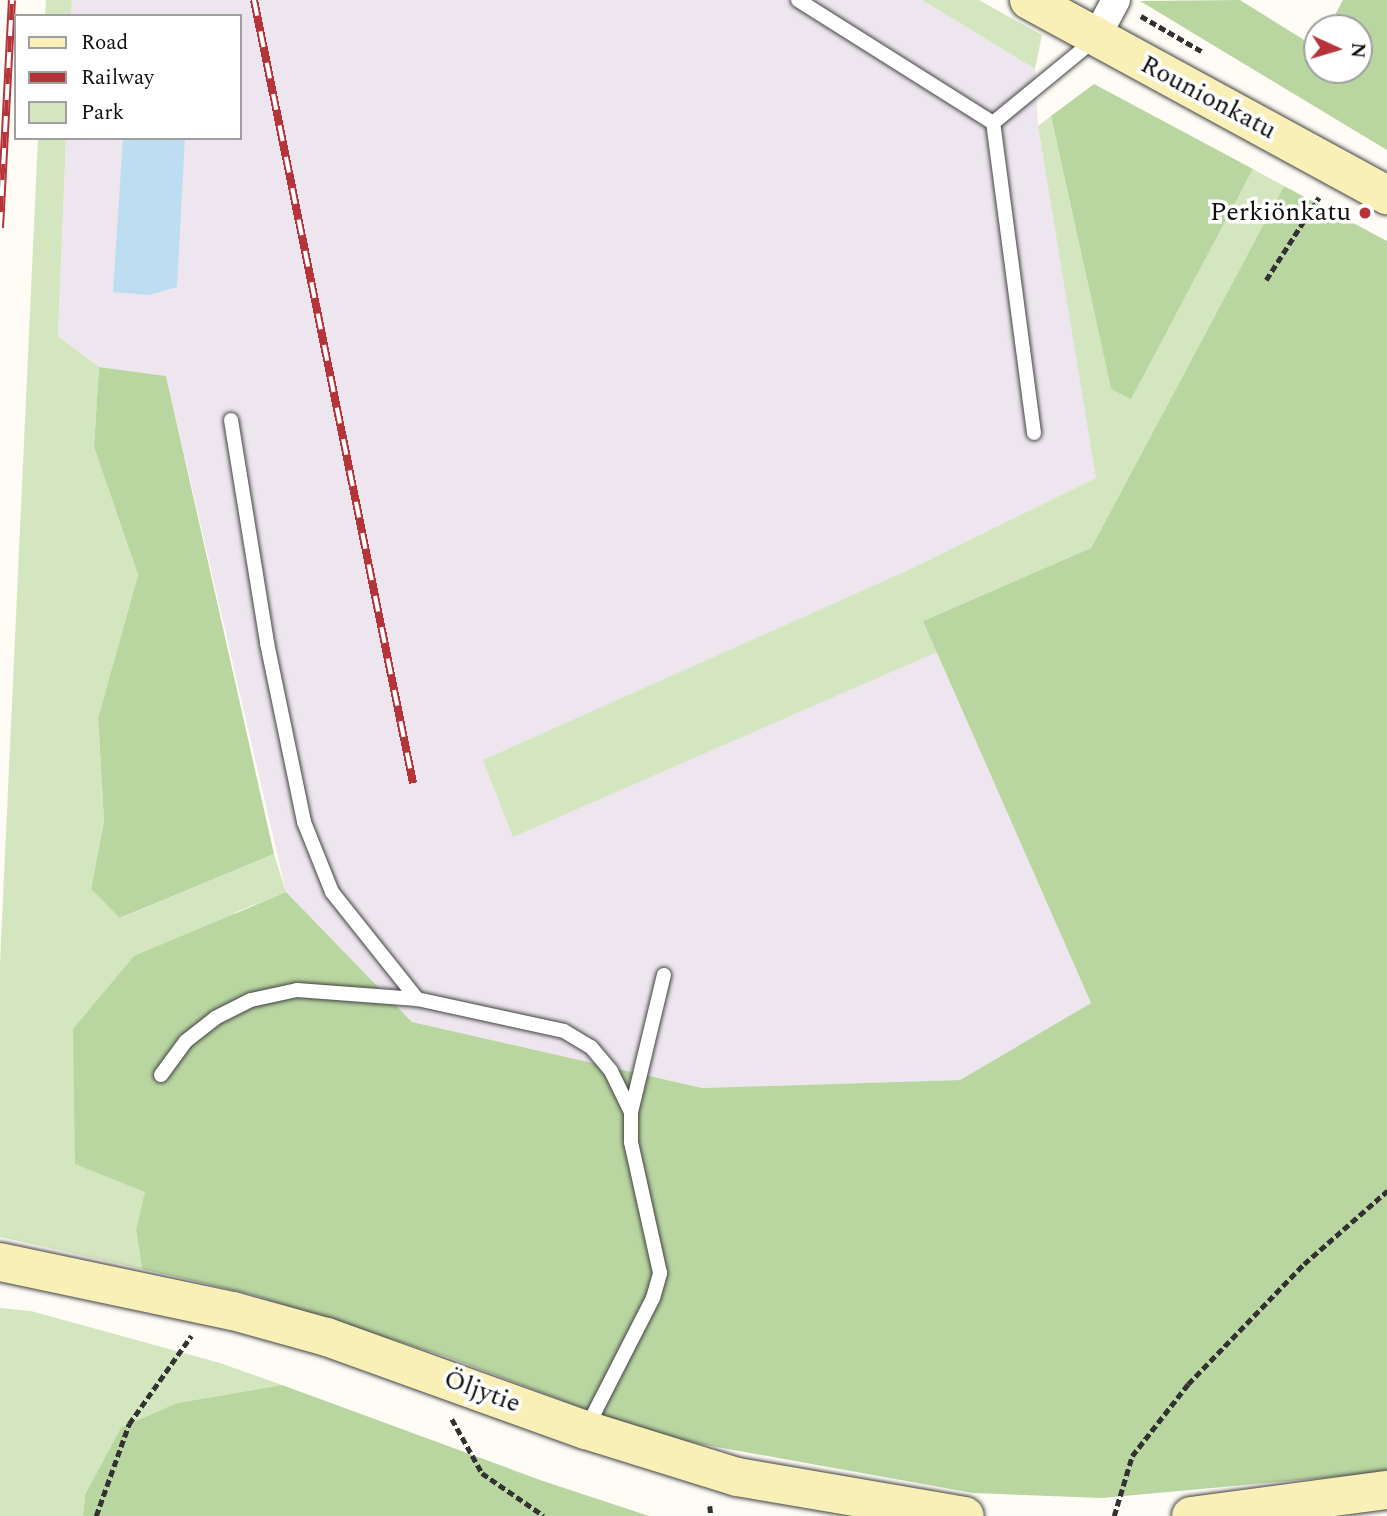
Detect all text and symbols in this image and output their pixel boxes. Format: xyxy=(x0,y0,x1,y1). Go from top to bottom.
legend xyxy=(14,14,242,140)
north arrow xyxy=(1303,14,1373,84)
text: Road xyxy=(81,27,128,59)
text: N xyxy=(1342,42,1372,59)
street label: Rounionkatu xyxy=(1135,49,1281,147)
text: Railway xyxy=(81,62,154,94)
text: Park xyxy=(81,97,124,129)
place label: Perkiönkatu xyxy=(1210,197,1351,229)
marker: Perkiönkatu xyxy=(1357,205,1373,221)
street label: Öljytie xyxy=(439,1364,525,1420)

